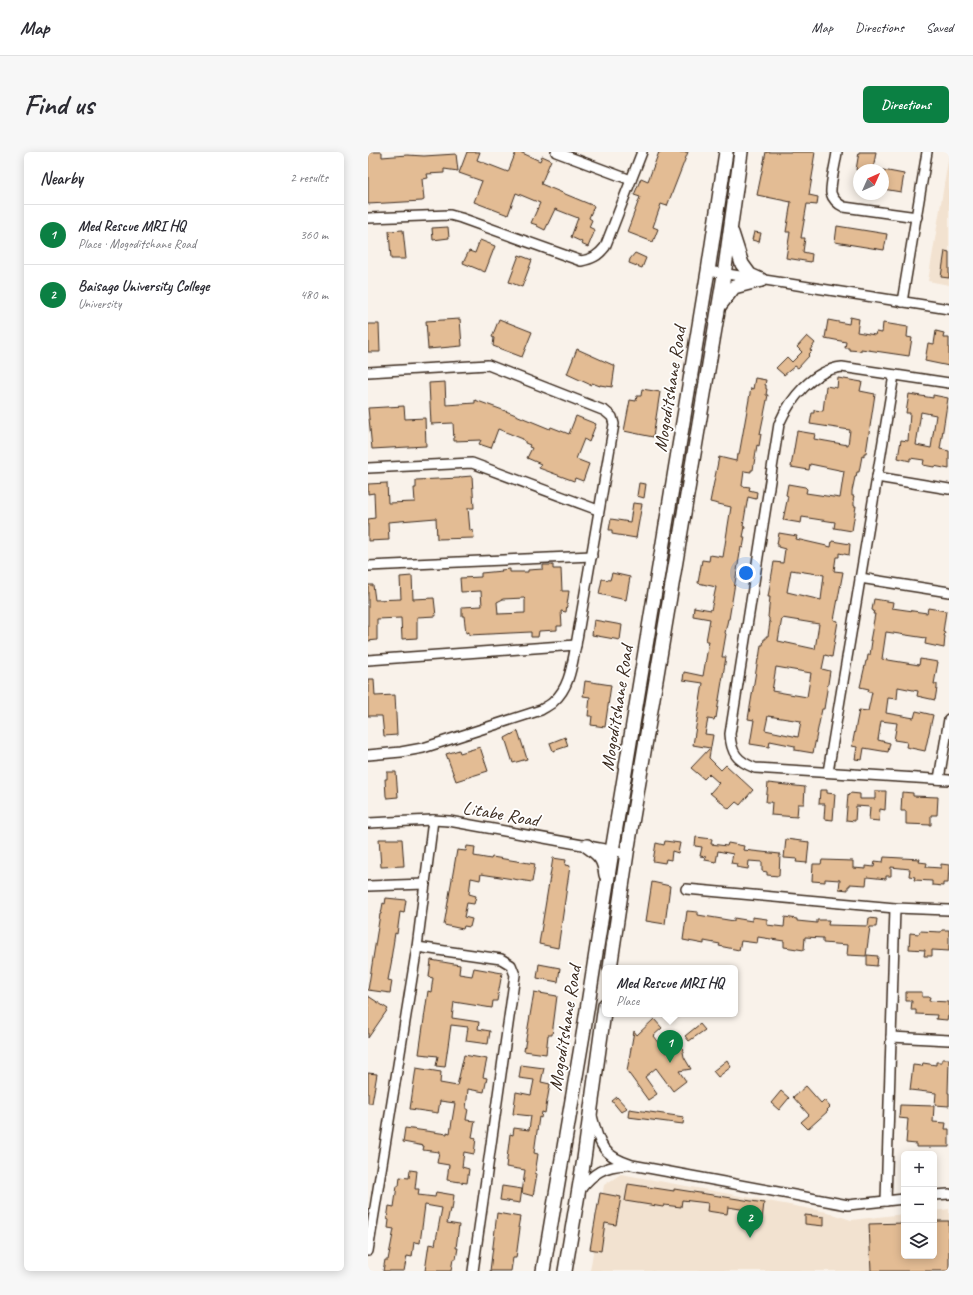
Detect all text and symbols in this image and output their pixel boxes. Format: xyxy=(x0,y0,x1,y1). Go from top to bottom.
text: Map xyxy=(20,16,50,40)
text: Map xyxy=(812,19,833,36)
text: Directions xyxy=(855,19,904,36)
text: Saved xyxy=(926,19,953,36)
button: Directions xyxy=(863,86,949,123)
text: Find us xyxy=(24,87,94,122)
north arrow xyxy=(853,164,889,200)
text: Nearby xyxy=(40,168,83,189)
text: 2 results xyxy=(290,170,328,186)
text: Med Rescue MRI HQ xyxy=(78,217,185,236)
text: 1 xyxy=(50,227,56,243)
text: 360 m xyxy=(300,227,328,243)
text: Place · Mogoditshane Road xyxy=(78,236,196,252)
text: Baisago University College xyxy=(78,277,209,296)
text: 2 xyxy=(50,287,56,303)
text: 480 m xyxy=(300,287,328,303)
text: University xyxy=(78,296,121,312)
street label: Mogoditshane Road xyxy=(648,321,692,453)
your location xyxy=(736,563,756,583)
street label: Mogoditshane Road xyxy=(595,640,639,772)
street label: Litabe Road xyxy=(461,796,543,833)
street label: Mogoditshane Road xyxy=(543,960,587,1092)
popup xyxy=(602,965,738,1017)
text: Med Rescue MRI HQ xyxy=(616,974,724,993)
text: Place xyxy=(616,993,639,1009)
pin: 1 xyxy=(657,1030,683,1063)
map controls xyxy=(901,1151,937,1259)
button: + xyxy=(901,1151,937,1187)
button: − xyxy=(901,1187,937,1223)
pin: 2 xyxy=(737,1205,763,1238)
button: layers xyxy=(901,1223,937,1259)

